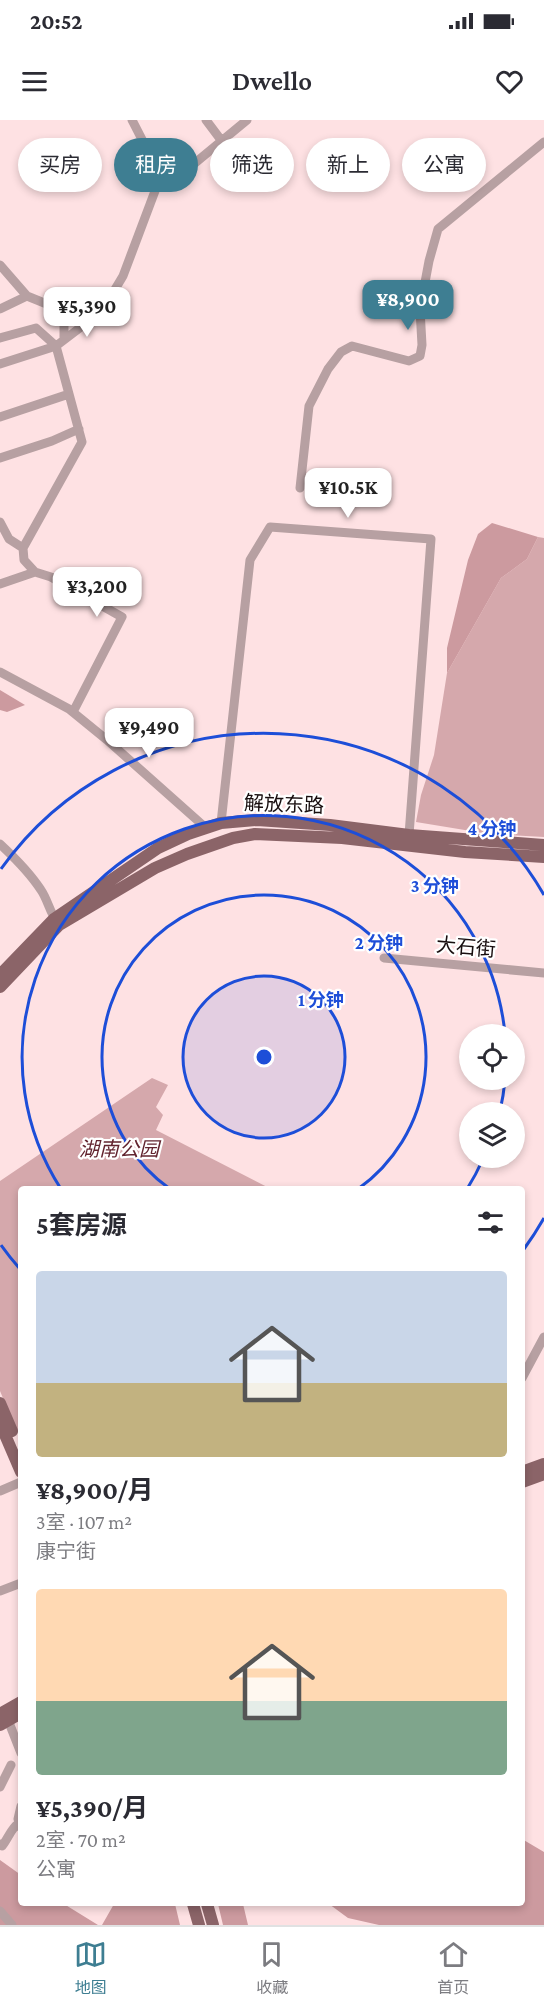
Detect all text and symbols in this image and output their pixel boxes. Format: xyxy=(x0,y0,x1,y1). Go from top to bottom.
text: 20:52 xyxy=(30,9,82,34)
icon: menu xyxy=(18,65,51,98)
icon: heart xyxy=(493,65,526,98)
text: Dwello xyxy=(232,66,312,96)
chip: 买房 xyxy=(18,138,102,192)
chip: 租房 xyxy=(114,138,198,192)
chip: 筛选 xyxy=(210,138,294,192)
chip: 新上 xyxy=(306,138,390,192)
chip: 公寓 xyxy=(402,138,486,192)
pin: ¥8,900 xyxy=(359,280,457,331)
pin: ¥5,390 xyxy=(38,287,136,338)
text: ¥8,900 xyxy=(376,288,440,310)
text: ¥5,390 xyxy=(58,295,116,317)
pin: ¥10.5K xyxy=(299,468,397,519)
text: ¥10.5K xyxy=(319,476,377,498)
pin: ¥3,200 xyxy=(48,567,146,618)
text: ¥3,200 xyxy=(67,575,127,597)
pin: ¥9,490 xyxy=(100,708,198,759)
text: ¥9,490 xyxy=(119,716,179,738)
street label: 解放东路 xyxy=(244,792,324,816)
text: 4 分钟 xyxy=(467,819,517,839)
text: 3 分钟 xyxy=(411,876,459,896)
text: 2 分钟 xyxy=(355,933,403,953)
street label: 大石街 xyxy=(435,933,497,961)
text: 1 分钟 xyxy=(298,990,344,1010)
map controls xyxy=(459,1024,525,1168)
button: locate xyxy=(459,1024,525,1090)
centre of rings xyxy=(254,1047,274,1067)
button: layers xyxy=(459,1102,525,1168)
park label: 湖南公园 xyxy=(79,1138,162,1160)
icon: filters xyxy=(474,1206,507,1239)
text: 5套房源 xyxy=(36,1211,127,1240)
icon: home xyxy=(218,1310,326,1418)
text: ¥8,900/月 xyxy=(36,1476,154,1505)
text: 3室 · 107 m² xyxy=(36,1511,132,1533)
text: 康宁街 xyxy=(36,1540,96,1562)
icon: home xyxy=(218,1628,326,1736)
text: ¥5,390/月 xyxy=(36,1794,148,1823)
text: 2室 · 70 m² xyxy=(36,1829,126,1851)
text: 公寓 xyxy=(36,1858,76,1880)
tab: 地图 xyxy=(74,1938,107,1998)
tab: 收藏 xyxy=(255,1938,288,1998)
tab: 首页 xyxy=(437,1938,470,1998)

